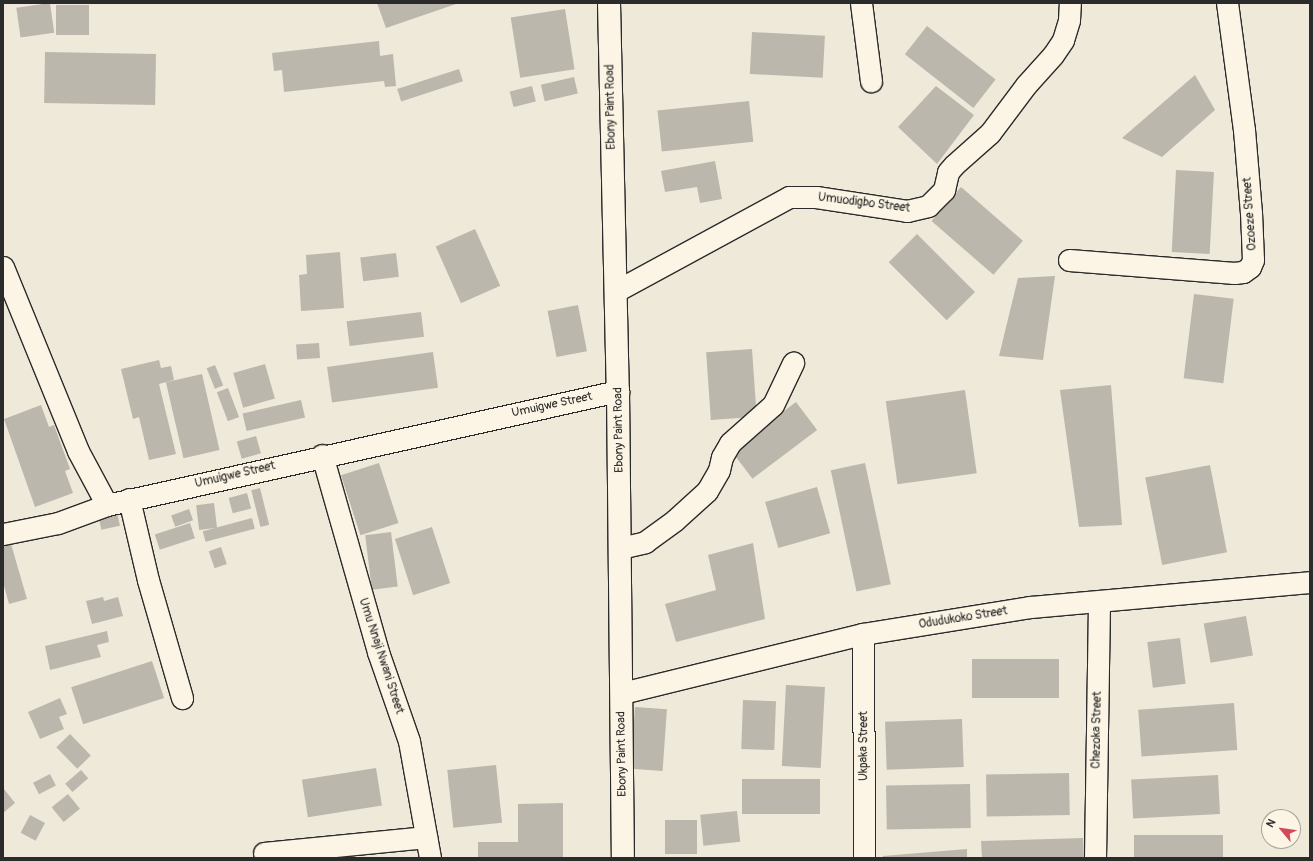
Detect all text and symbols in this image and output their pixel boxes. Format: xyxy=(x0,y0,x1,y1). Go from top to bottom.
street label: Ebony Paint Road xyxy=(603,64,619,150)
street label: Ozoeze Street xyxy=(1240,177,1260,251)
street label: Umuodigbo Street xyxy=(817,190,911,216)
street label: Ebony Paint Road xyxy=(611,387,627,473)
street label: Umuigwe Street xyxy=(510,389,594,421)
street label: Umuigwe Street xyxy=(193,459,277,491)
street label: Umu Nnaji Nwani Street xyxy=(355,596,407,716)
street label: Odudukoko Street xyxy=(918,604,1008,632)
street label: Chezoka Street xyxy=(1089,691,1105,769)
street label: Ebony Paint Road xyxy=(614,711,630,797)
street label: Ukpaka Street xyxy=(857,711,871,781)
north arrow xyxy=(1261,809,1301,849)
text: N xyxy=(1263,817,1278,830)

